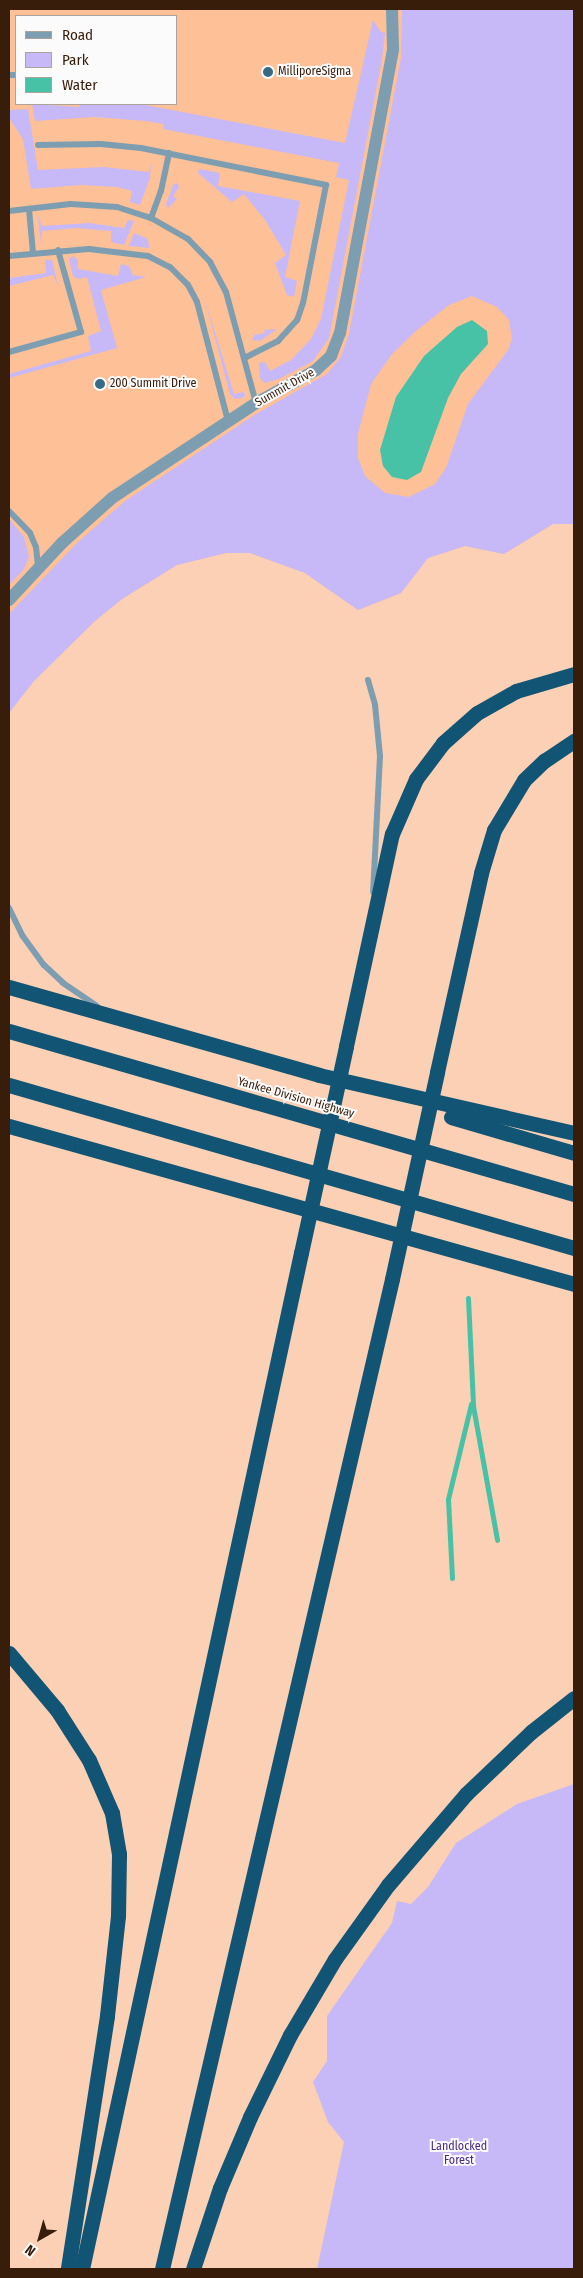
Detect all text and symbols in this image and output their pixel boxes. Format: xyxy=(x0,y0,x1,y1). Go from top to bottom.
legend xyxy=(15,15,178,105)
text: Road xyxy=(62,26,93,44)
text: Park xyxy=(62,51,89,69)
place label: MilliporeSigma xyxy=(278,65,351,79)
marker: MilliporeSigma xyxy=(262,66,274,78)
text: Water xyxy=(62,76,97,94)
street label: Summit Drive xyxy=(253,366,317,410)
place label: 200 Summit Drive xyxy=(110,377,196,391)
marker: 200 Summit Drive xyxy=(94,378,106,390)
street label: Yankee Division Highway xyxy=(236,1074,356,1122)
park label: Landlocked Forest xyxy=(431,2140,487,2168)
north arrow xyxy=(15,2213,65,2263)
text: N xyxy=(22,2241,39,2260)

